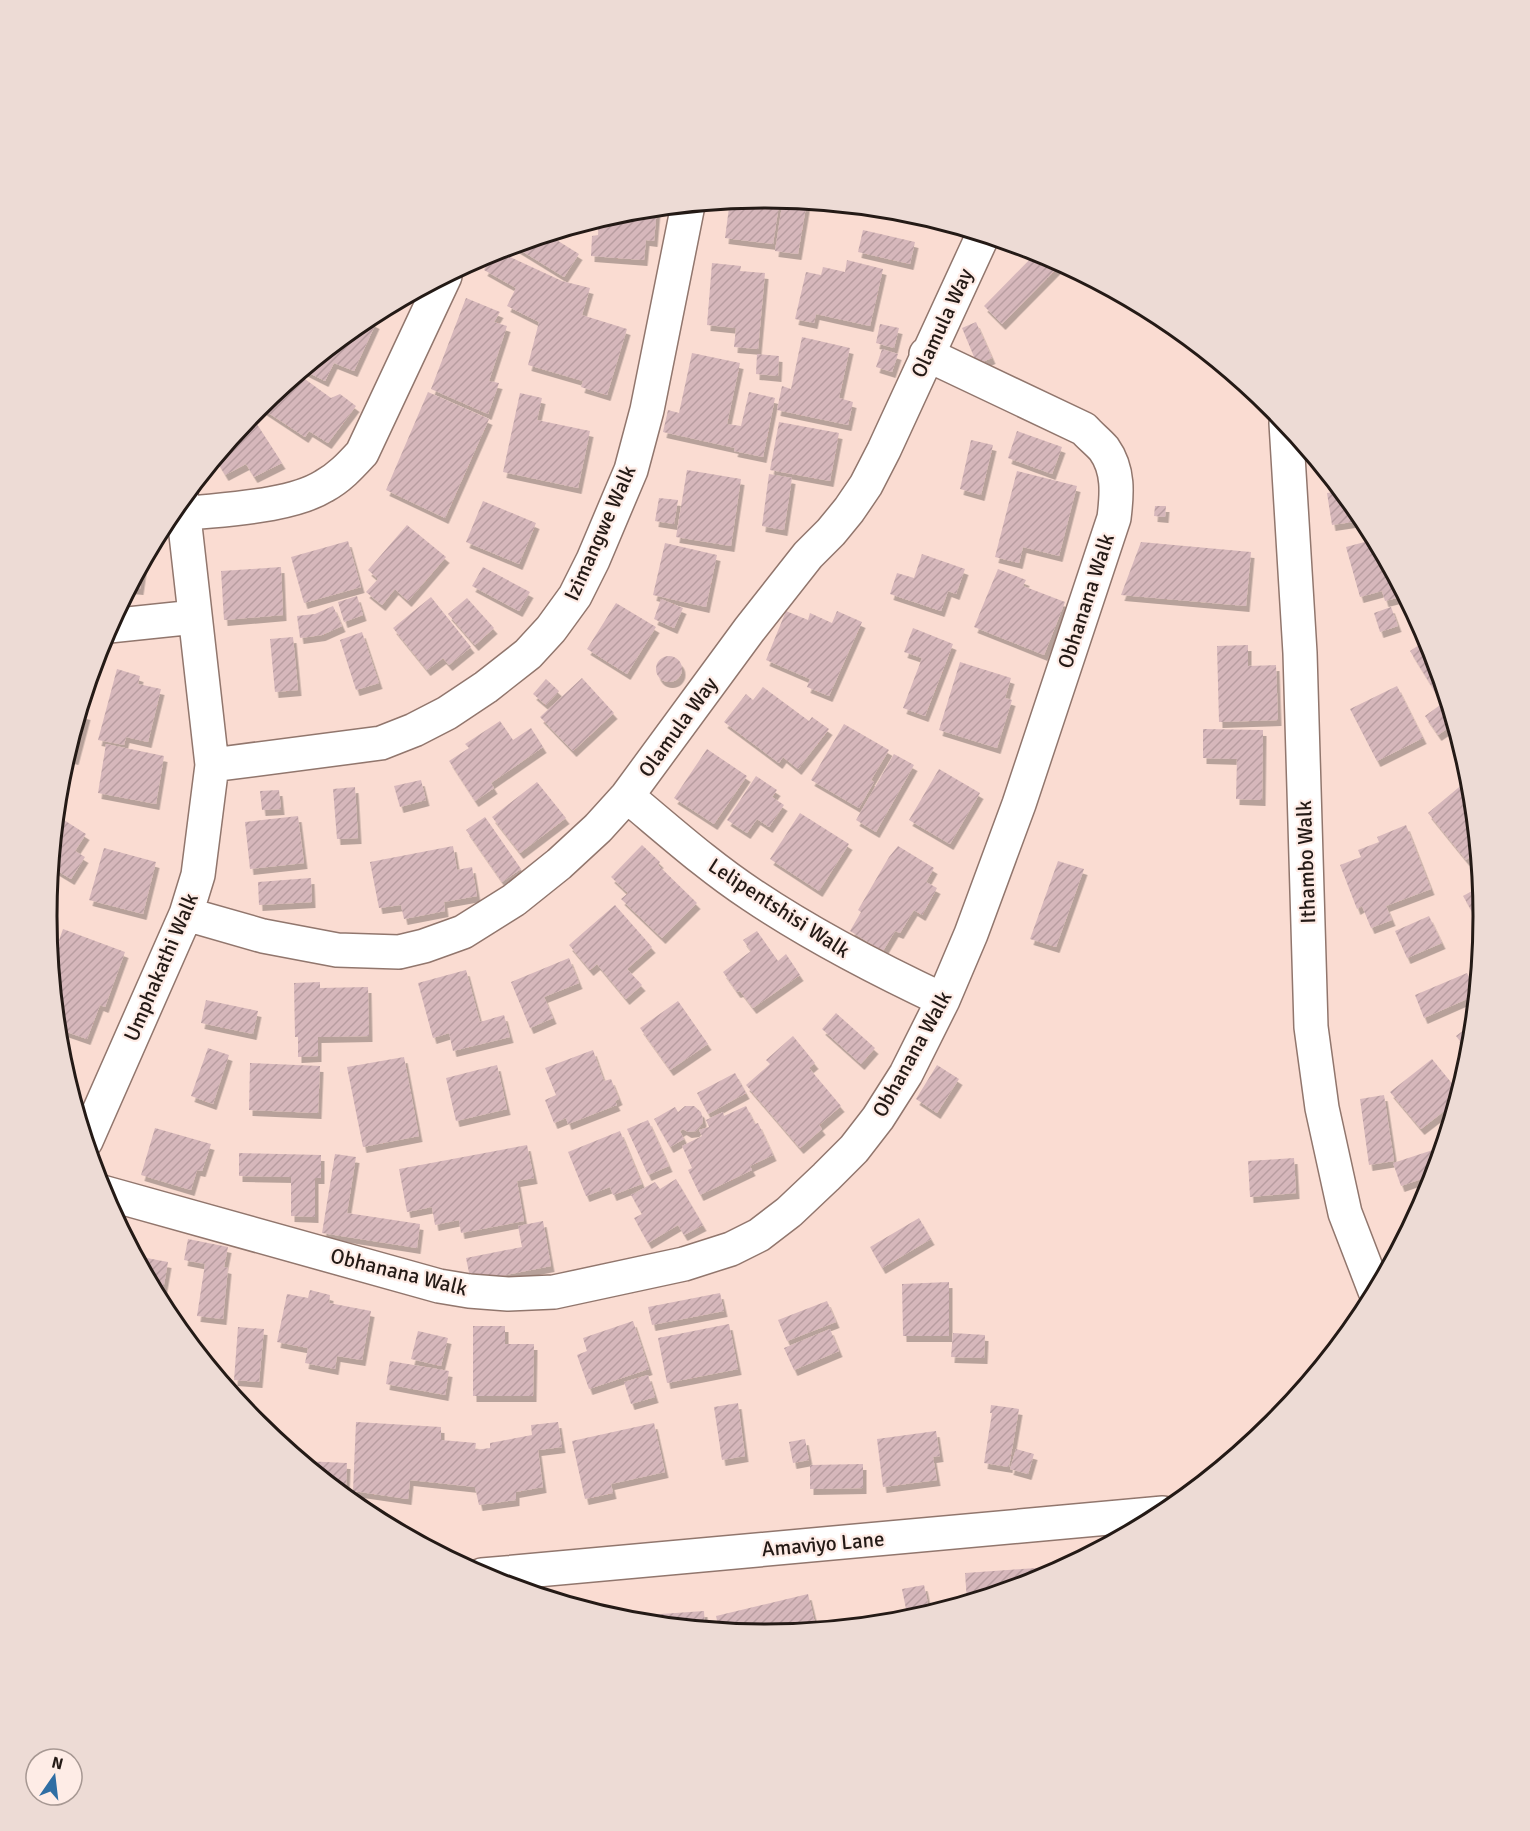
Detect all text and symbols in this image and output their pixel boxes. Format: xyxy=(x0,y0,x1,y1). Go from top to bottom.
street label: Olamula Way xyxy=(905,264,979,382)
street label: Izimangwe Walk xyxy=(559,461,642,605)
street label: Obhanana Walk xyxy=(1052,530,1120,672)
street label: Olamula Way xyxy=(633,672,723,782)
street label: Ithambo Walk xyxy=(1291,799,1321,924)
street label: Lelipentshisi Walk xyxy=(703,853,855,964)
street label: Umphakathi Walk xyxy=(118,889,204,1045)
street label: Obhanana Walk xyxy=(867,986,958,1122)
street label: Obhanana Walk xyxy=(328,1242,471,1302)
street label: Amaviyo Lane xyxy=(761,1526,885,1562)
north arrow xyxy=(24,1747,84,1807)
text: N xyxy=(50,1752,65,1774)

